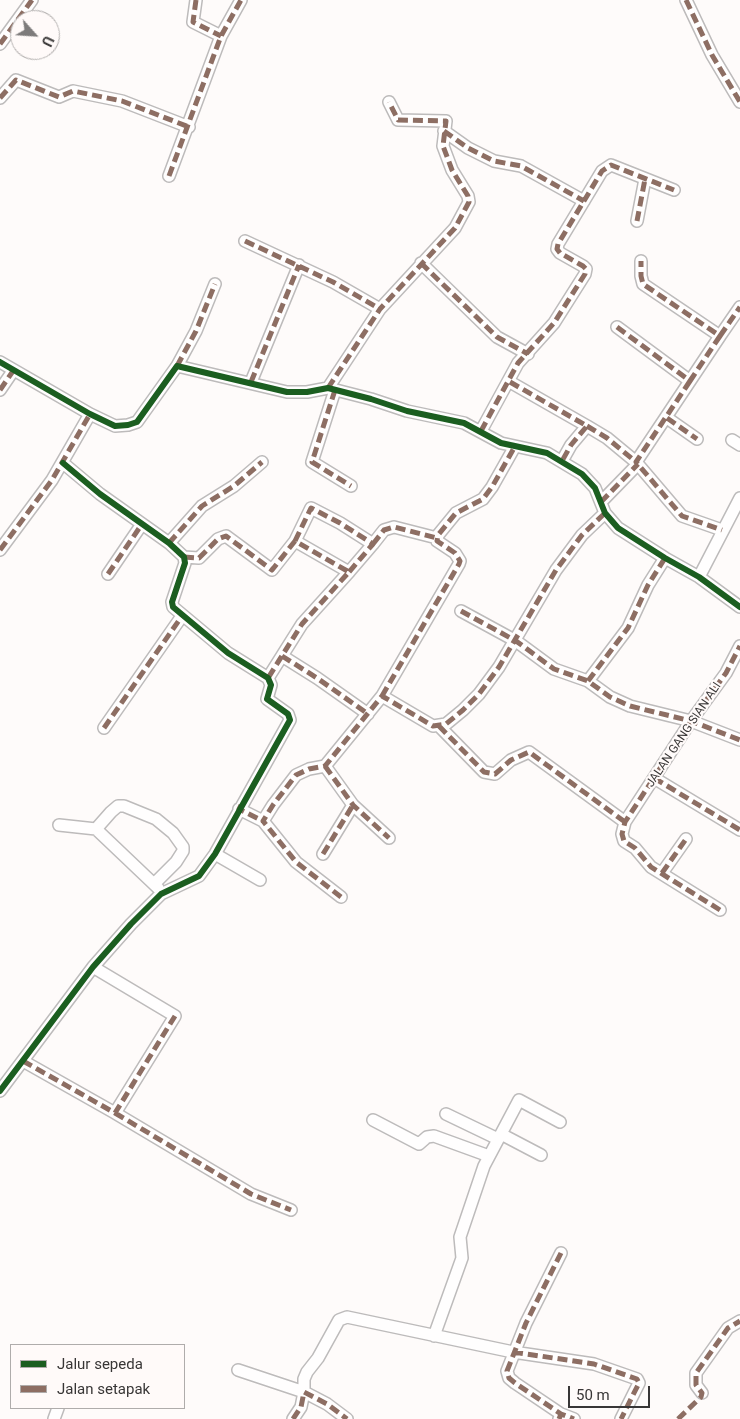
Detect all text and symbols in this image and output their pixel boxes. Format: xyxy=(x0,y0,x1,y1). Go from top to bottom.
north arrow xyxy=(10,10,60,60)
text: U xyxy=(38,33,57,49)
street label: JALAN GANG SIAN ALI xyxy=(644,680,724,790)
legend xyxy=(10,1344,185,1409)
text: Jalur sepeda xyxy=(57,1355,143,1373)
scale bar xyxy=(570,1376,652,1408)
text: Jalan setapak xyxy=(57,1380,150,1398)
text: 50 m xyxy=(576,1386,610,1404)

